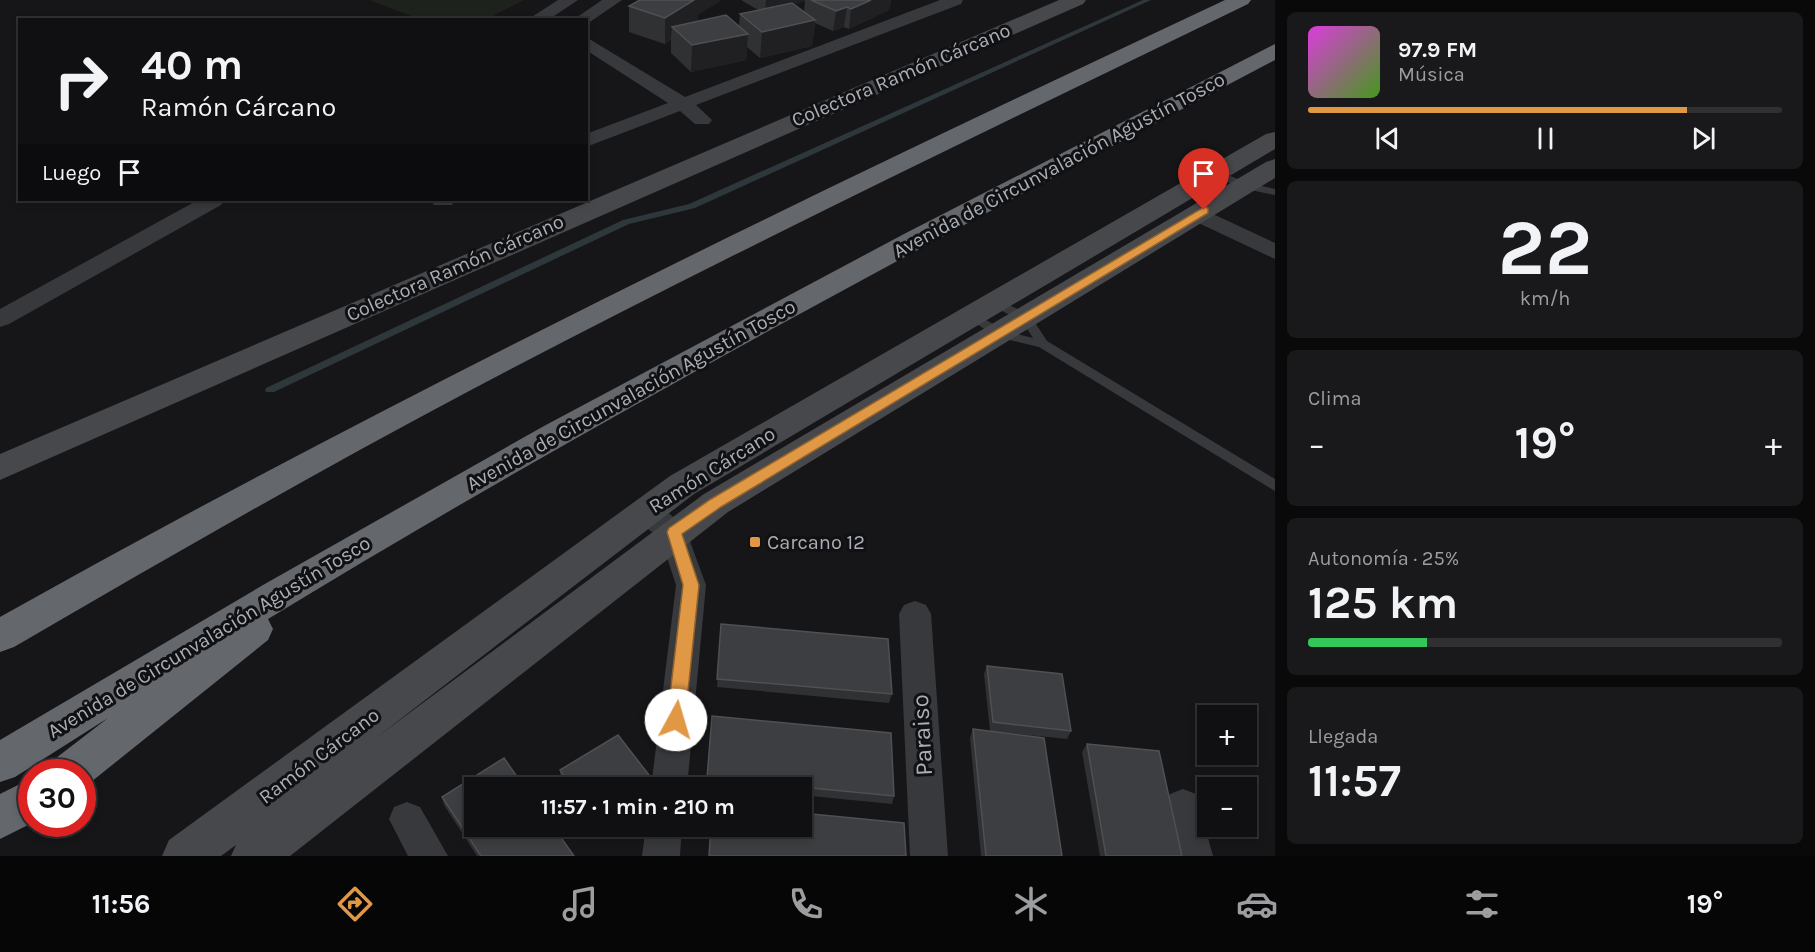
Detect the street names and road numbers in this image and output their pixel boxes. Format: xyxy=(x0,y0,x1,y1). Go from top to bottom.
street label: Colectora Ramón Cárcano xyxy=(788,18,1014,132)
street label: Avenida de Circunvalación Agustín Tosco xyxy=(889,67,1229,263)
street label: Colectora Ramón Cárcano xyxy=(343,210,567,326)
street label: Avenida de Circunvalación Agustín Tosco xyxy=(463,295,799,495)
street label: Ramón Cárcano xyxy=(645,422,779,518)
street label: Avenida de Circunvalación Agustín Tosco xyxy=(43,531,375,743)
street label: Paraiso xyxy=(906,694,938,776)
street label: Ramón Cárcano xyxy=(254,703,384,809)

